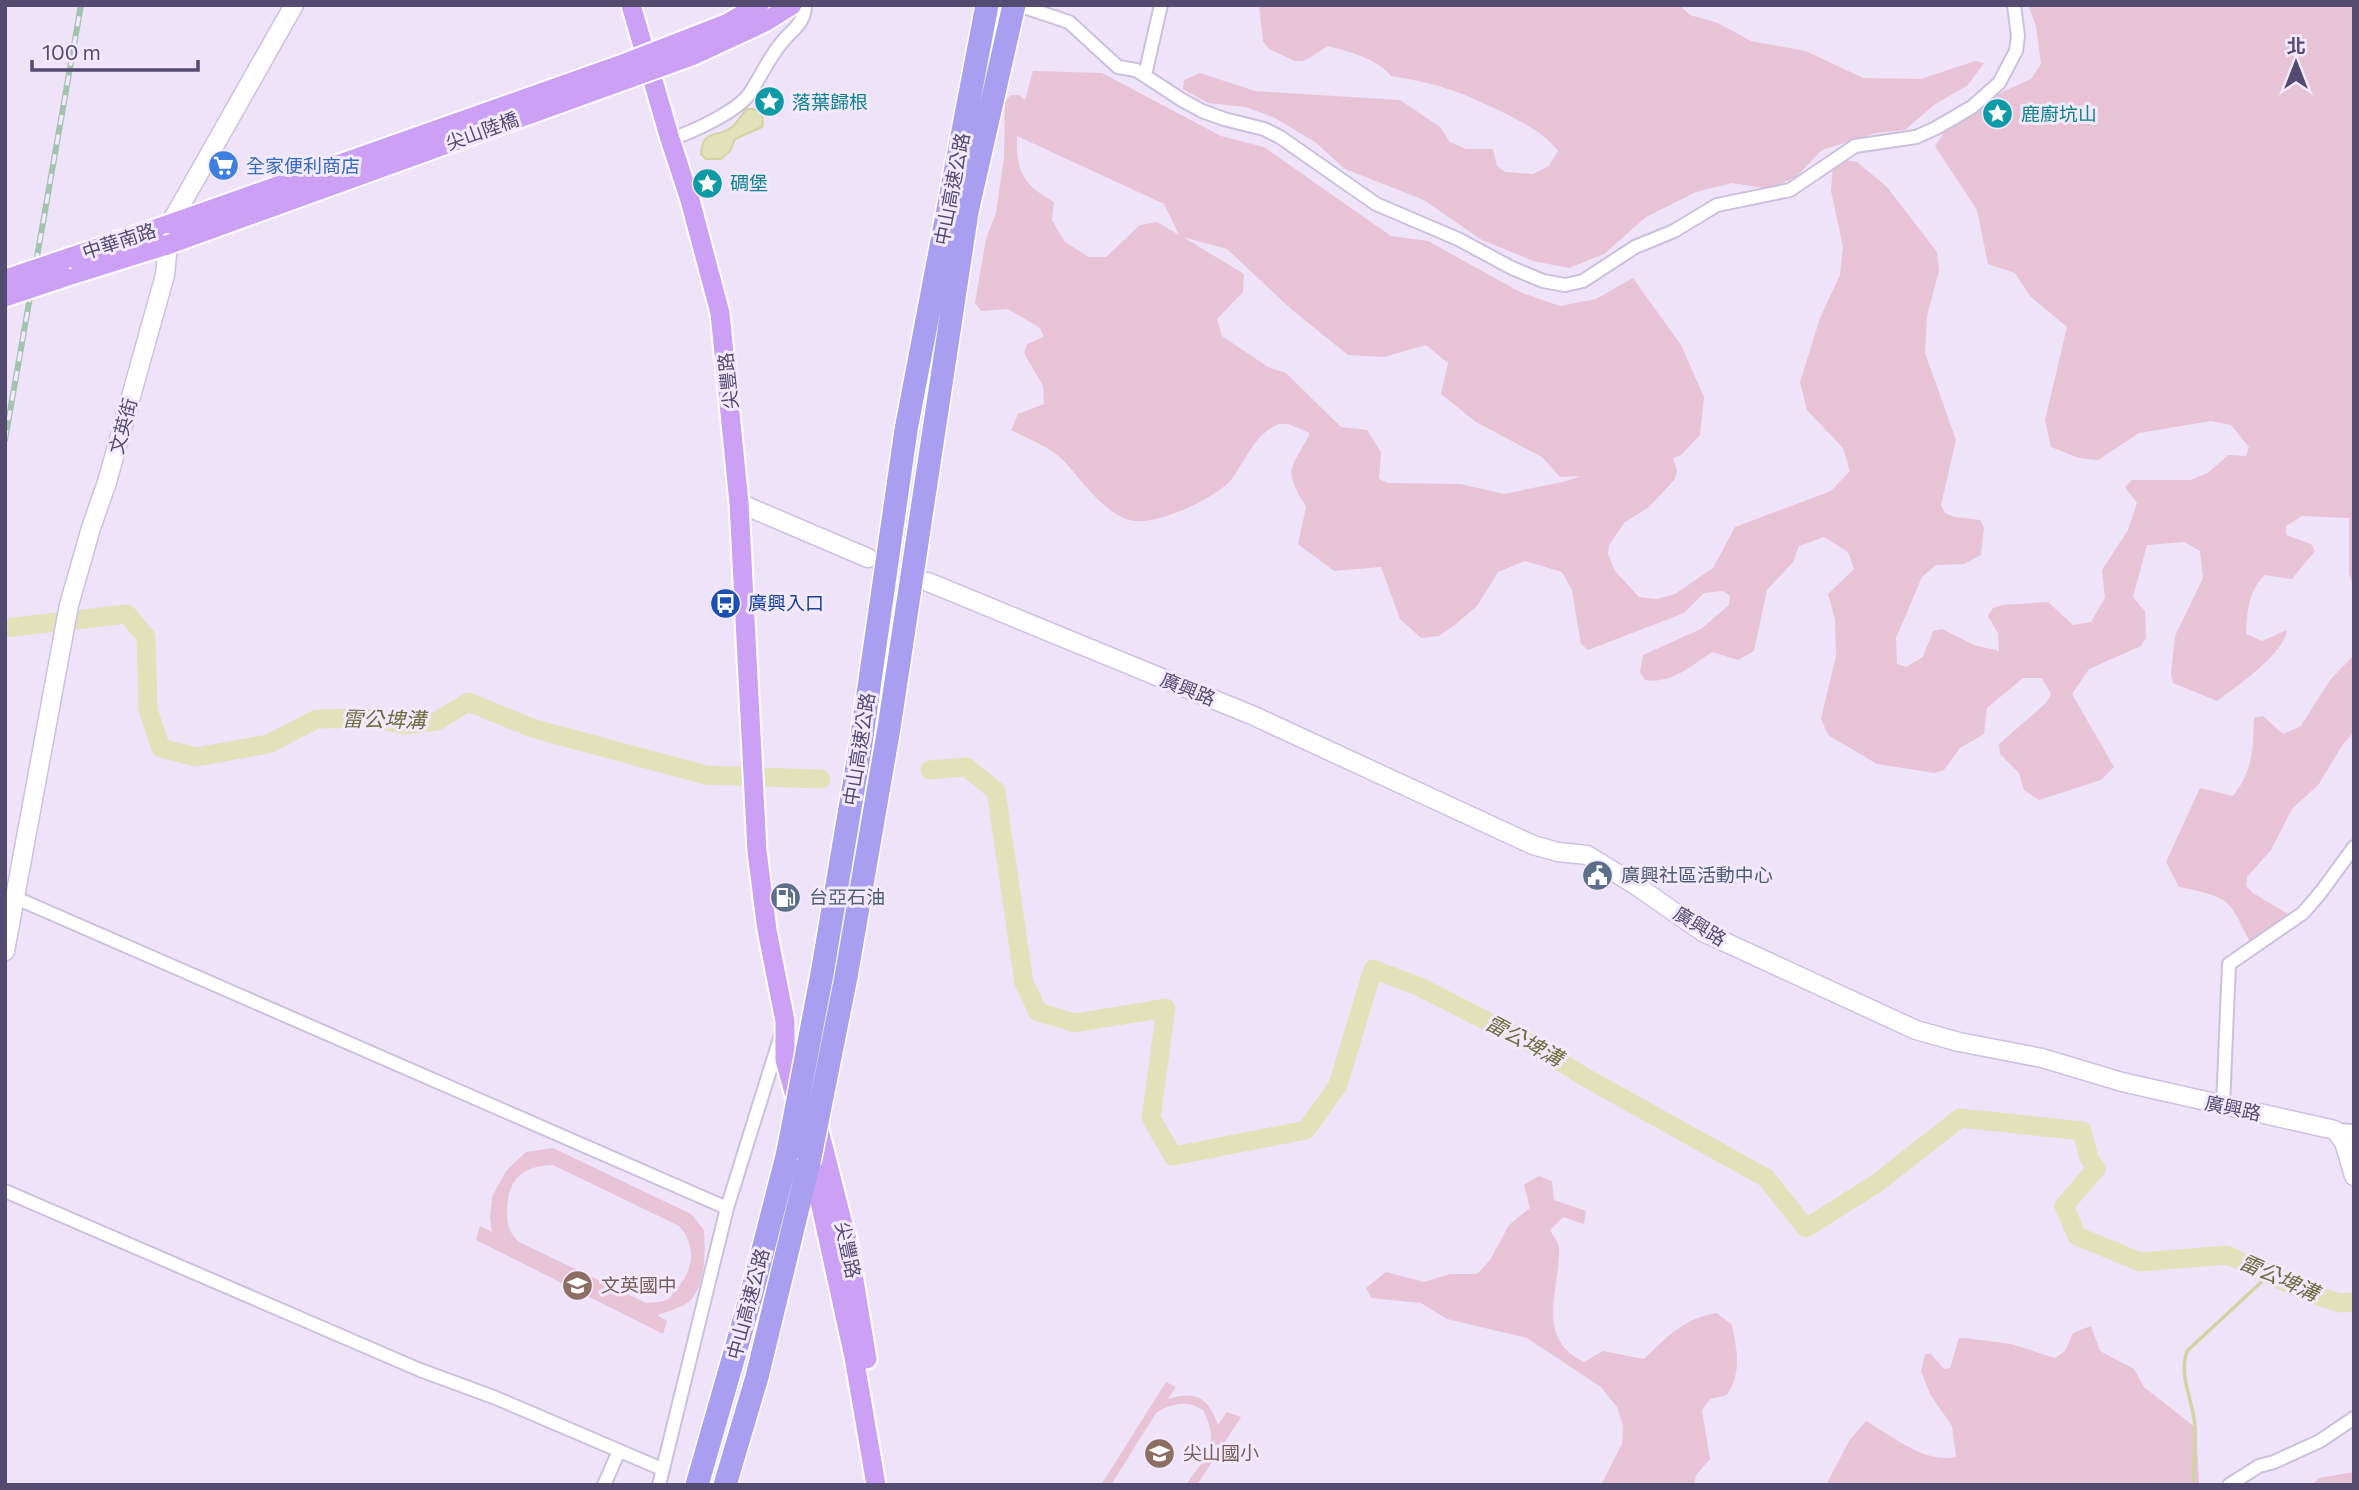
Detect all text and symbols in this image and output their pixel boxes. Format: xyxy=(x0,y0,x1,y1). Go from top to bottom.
scale bar xyxy=(32,28,198,72)
north arrow xyxy=(2261,28,2331,98)
text: 北 xyxy=(2286,34,2306,57)
text: 100 m xyxy=(42,39,101,64)
place icon: 落葉歸根 xyxy=(752,85,786,119)
place label: 落葉歸根 xyxy=(792,90,868,113)
place icon: 鹿廚坑山 xyxy=(1981,97,2015,131)
place label: 鹿廚坑山 xyxy=(2021,102,2097,125)
street label: 尖山陸橋 xyxy=(442,107,521,154)
street label: 中山高速公路 xyxy=(929,131,974,247)
supermarket icon: 全家便利商店 xyxy=(206,149,240,183)
place label: 全家便利商店 xyxy=(246,154,360,177)
place icon: 碉堡 xyxy=(690,166,724,200)
place label: 碉堡 xyxy=(730,171,768,194)
street label: 中華南路 xyxy=(79,218,159,263)
street label: 尖豐路 xyxy=(713,351,742,411)
street label: 文英街 xyxy=(104,395,141,456)
bus stop icon: 廣興入口 xyxy=(708,586,742,620)
place label: 廣興入口 xyxy=(748,591,824,614)
street label: 廣興路 xyxy=(1157,667,1219,710)
street label: 中山高速公路 xyxy=(838,691,879,807)
water label: 雷公埤溝 xyxy=(342,705,429,732)
public building icon: 廣興社區活動中心 xyxy=(1581,858,1615,892)
place label: 廣興社區活動中心 xyxy=(1621,863,1773,886)
fuel station icon: 台亞石油 xyxy=(769,880,803,914)
place label: 台亞石油 xyxy=(809,885,885,908)
street label: 廣興路 xyxy=(1670,901,1731,950)
water label: 雷公埤溝 xyxy=(1482,1009,1570,1072)
street label: 廣興路 xyxy=(2203,1090,2263,1125)
street label: 尖豐路 xyxy=(831,1220,866,1280)
street label: 中山高速公路 xyxy=(722,1246,773,1362)
water label: 雷公埤溝 xyxy=(2236,1248,2326,1306)
school or university icon: 文英國中 xyxy=(561,1268,595,1302)
place label: 文英國中 xyxy=(601,1273,677,1296)
school or university icon: 尖山國小 xyxy=(1143,1436,1177,1470)
place label: 尖山國小 xyxy=(1183,1441,1259,1464)

